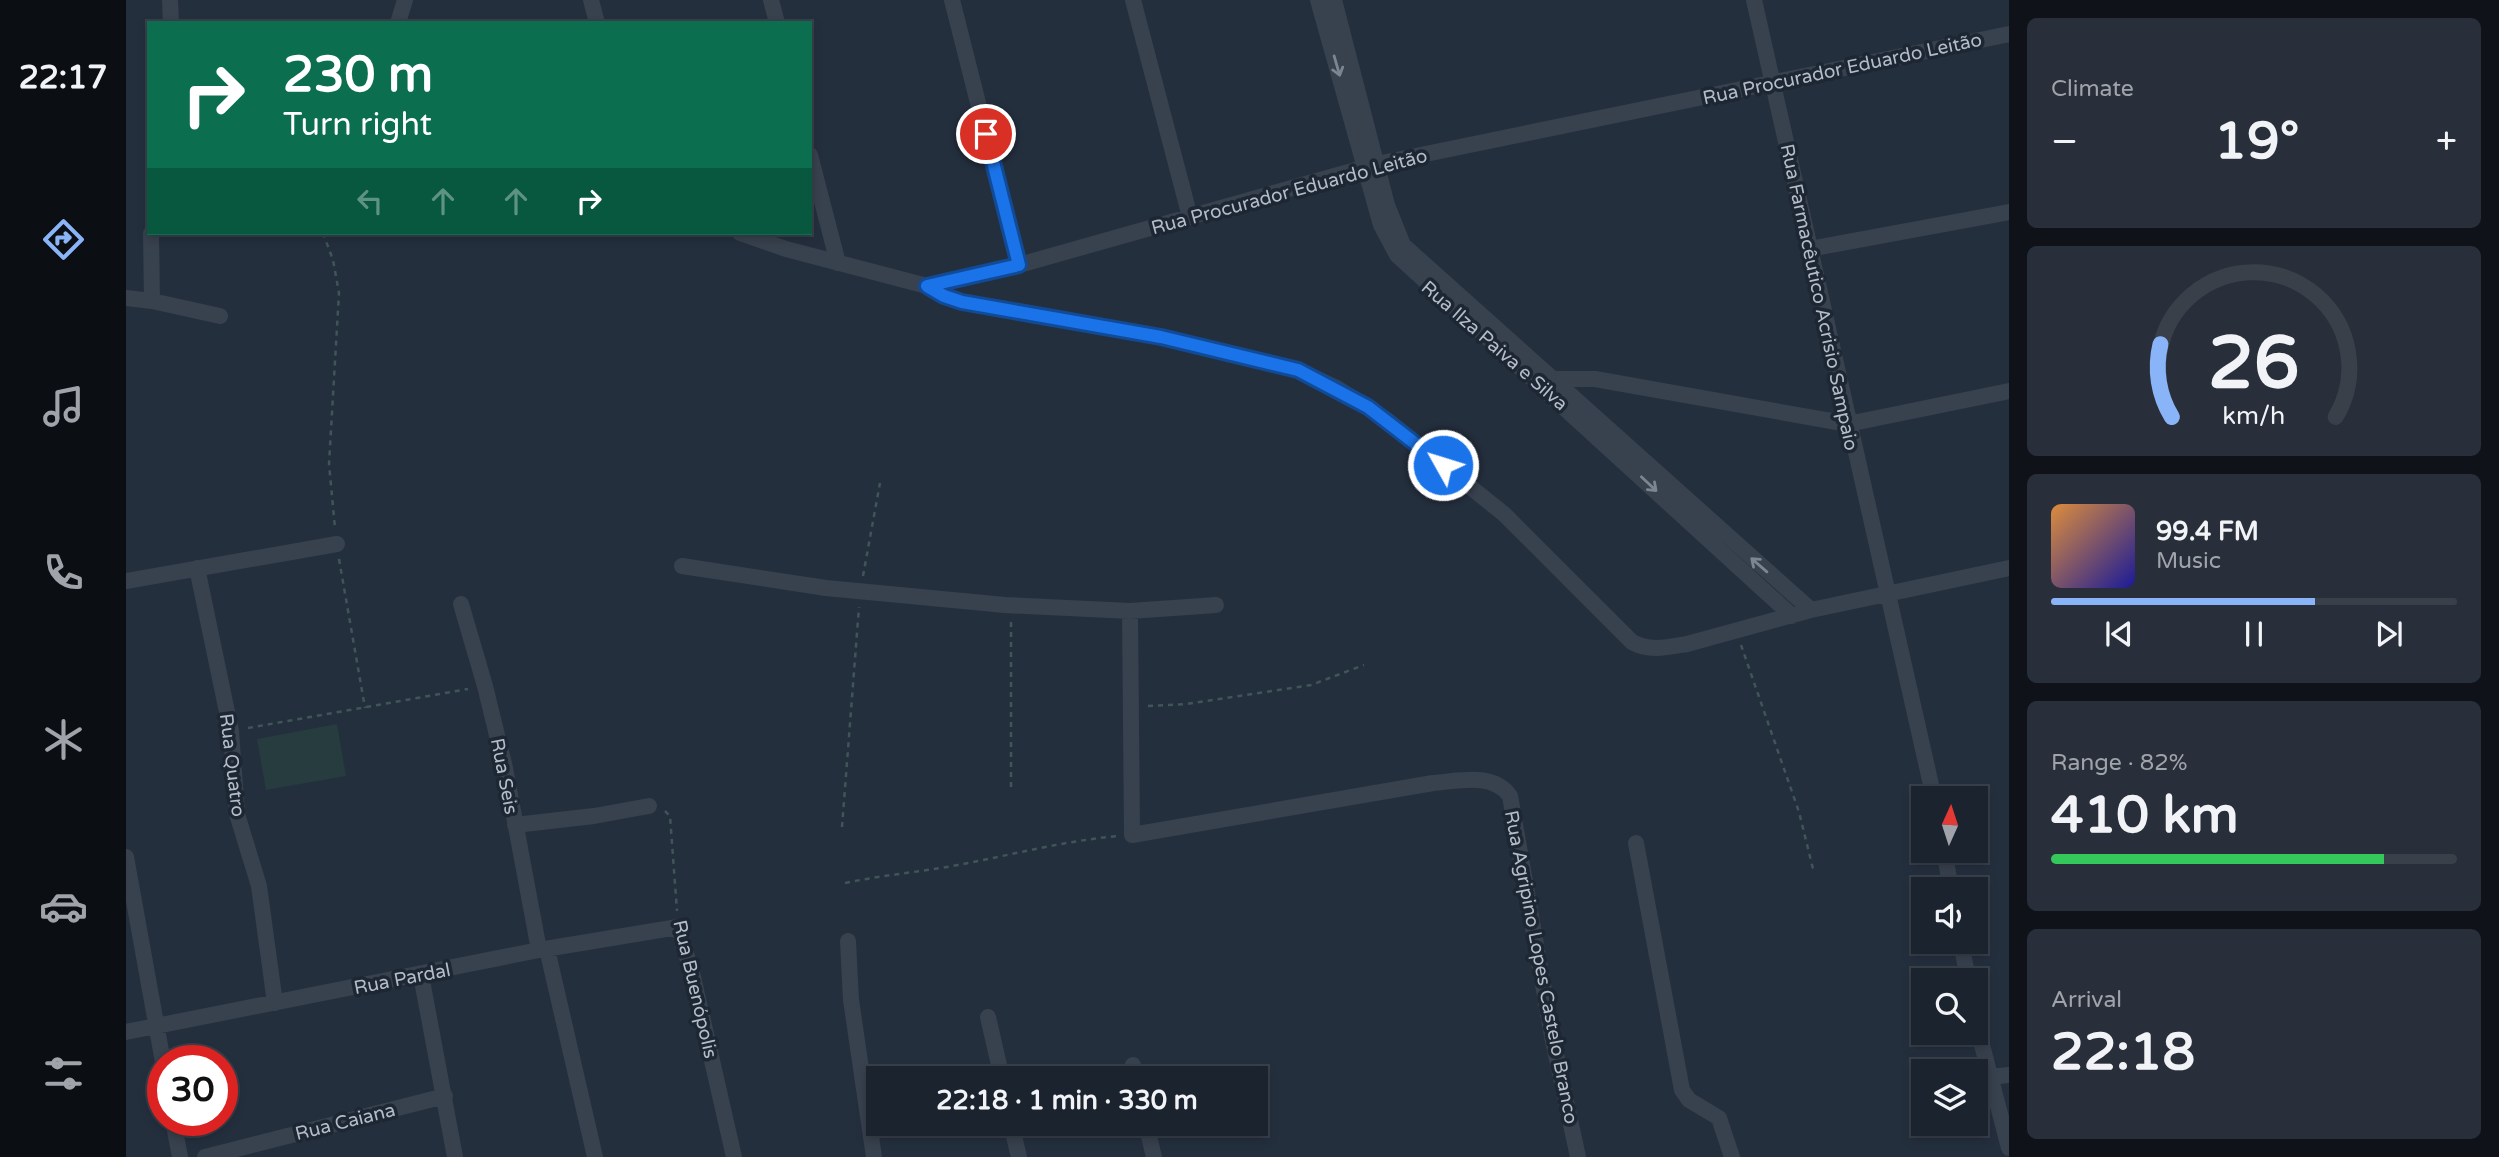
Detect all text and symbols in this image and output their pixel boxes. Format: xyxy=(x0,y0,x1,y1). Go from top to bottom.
street label: Rua Procurador Eduardo Leitão xyxy=(1701,29,1984,109)
text: 230 m xyxy=(283,46,433,105)
icon: right xyxy=(168,49,259,140)
one-way arrow xyxy=(1331,55,1344,77)
text: 22:17 xyxy=(19,59,107,97)
text: Climate xyxy=(2051,75,2134,103)
pin xyxy=(956,104,1016,164)
text: Turn right xyxy=(283,106,432,144)
text: 19° xyxy=(2214,110,2299,173)
icon: arrive xyxy=(967,115,1005,153)
text: − xyxy=(2051,119,2078,165)
text: + xyxy=(2436,119,2457,165)
street label: Rua Farmacêutico Acrisio Sampaio xyxy=(1776,142,1862,453)
street label: Rua Procurador Eduardo Leitão xyxy=(1149,144,1430,239)
icon: left xyxy=(351,182,389,220)
icon: ahead xyxy=(424,182,462,220)
icon: ahead xyxy=(497,182,535,220)
icon: right xyxy=(570,182,608,220)
icon: directions xyxy=(39,215,88,264)
street label: Rua Ilza Paiva e Silva xyxy=(1417,276,1572,415)
text: 26 xyxy=(2208,320,2300,408)
icon: music xyxy=(39,382,88,431)
text: km/h xyxy=(2223,400,2285,430)
position arrow xyxy=(1406,428,1480,502)
one-way arrow xyxy=(1640,475,1658,492)
text: 99.4 FM xyxy=(2156,516,2259,547)
text: Music xyxy=(2156,547,2221,575)
icon: phone xyxy=(39,548,88,597)
one-way arrow xyxy=(1751,557,1769,573)
icon: previous xyxy=(2100,615,2138,653)
icon: pause xyxy=(2235,615,2273,653)
icon: next xyxy=(2370,615,2408,653)
street label: Rua Quatro xyxy=(215,712,249,818)
icon: climate xyxy=(39,715,88,764)
street label: Rua Seis xyxy=(486,736,522,816)
text: Range · 82% xyxy=(2051,749,2187,777)
text: 410 km xyxy=(2051,784,2239,847)
north arrow xyxy=(1911,786,1988,863)
map controls xyxy=(1911,786,1988,1136)
street label: Rua Agripino Lopes Castelo Branco xyxy=(1500,809,1582,1126)
button: sound xyxy=(1911,877,1988,954)
icon: car xyxy=(39,882,88,931)
street label: Rua Buenópolis xyxy=(668,918,722,1061)
street label: Rua Pardal xyxy=(352,959,452,999)
button: search xyxy=(1911,968,1988,1045)
text: Arrival xyxy=(2051,986,2122,1014)
text: 22:18 xyxy=(2051,1021,2195,1084)
speed limit sign: 30 xyxy=(147,1045,238,1136)
icon: filters xyxy=(39,1049,88,1098)
button: layers xyxy=(1911,1059,1988,1136)
text: 22:18 · 1 min · 330 m xyxy=(936,1085,1198,1116)
street label: Rua Caiana xyxy=(293,1099,398,1145)

